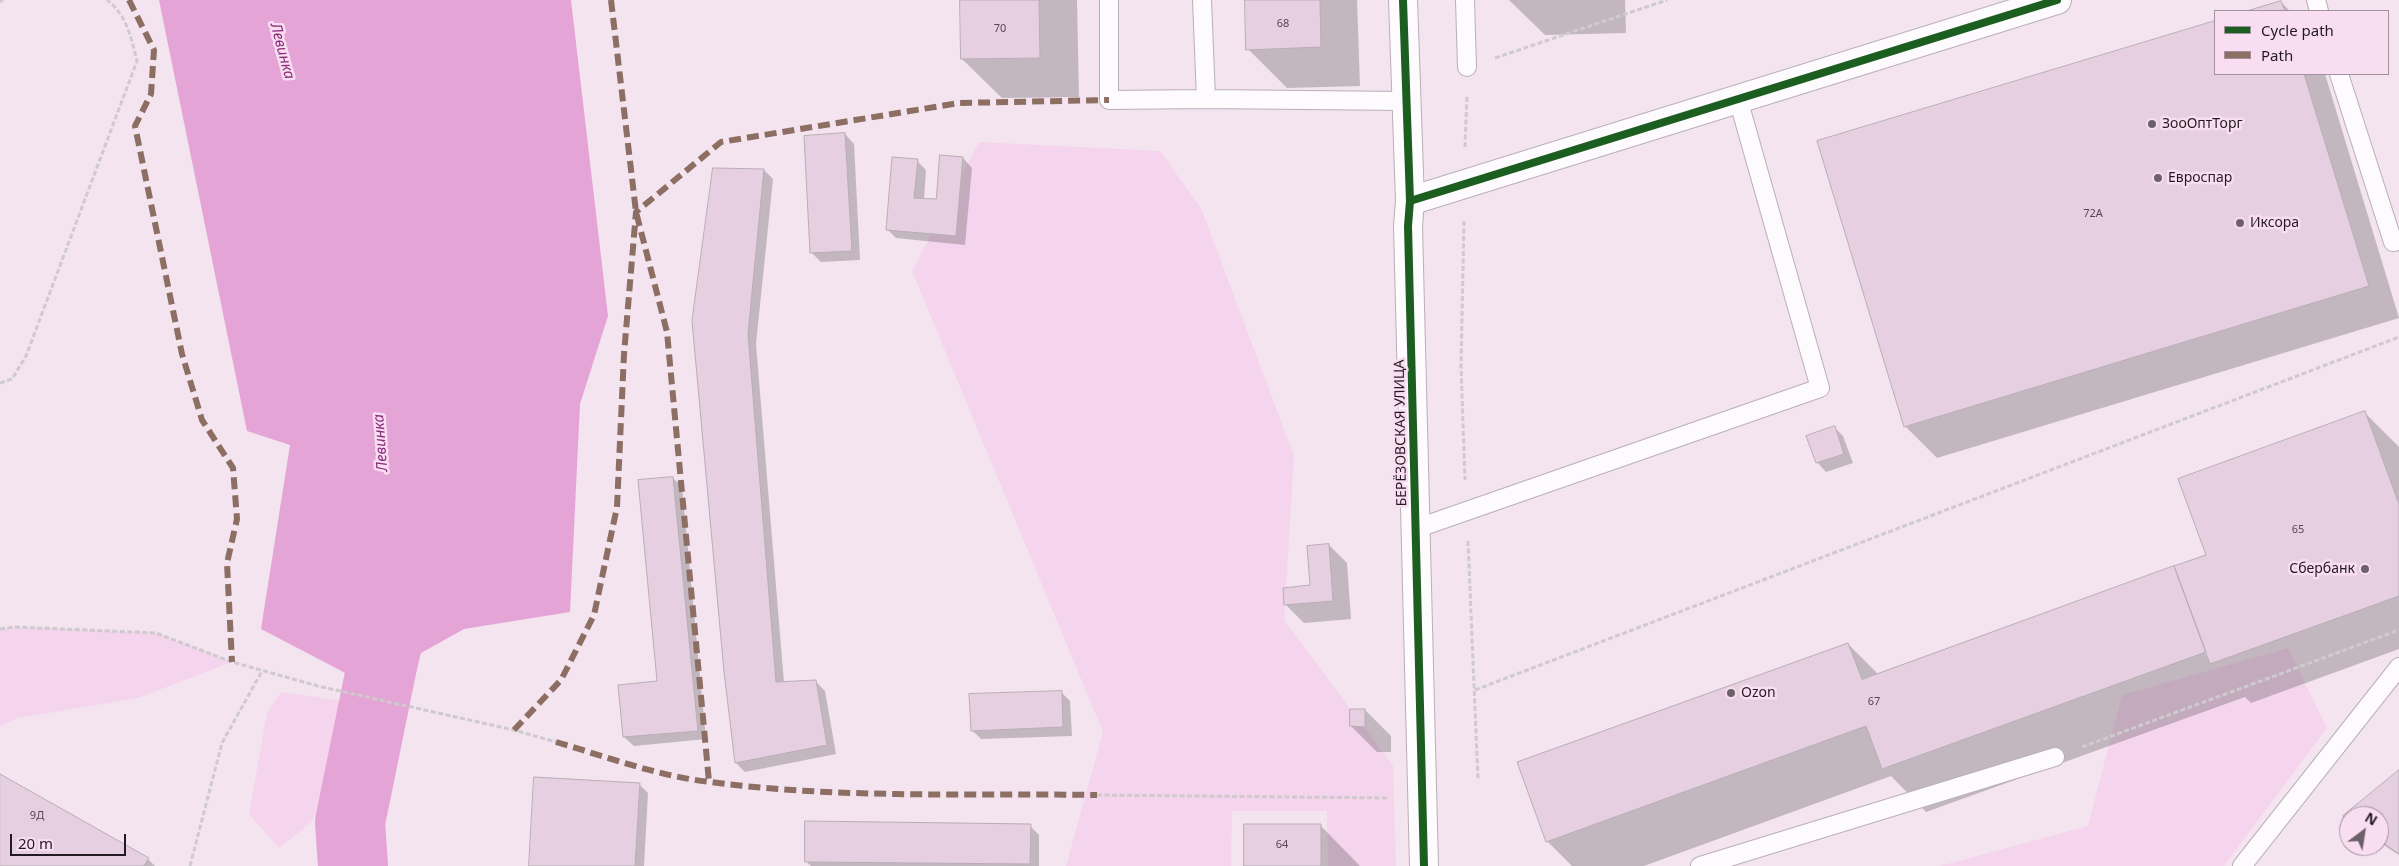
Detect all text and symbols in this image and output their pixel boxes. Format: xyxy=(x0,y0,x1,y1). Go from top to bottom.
legend xyxy=(2214,10,2389,75)
house number: 68 xyxy=(1277,17,1289,31)
text: Cycle path xyxy=(2261,20,2334,40)
water label: Левинка xyxy=(266,21,298,81)
house number: 70 xyxy=(994,22,1006,36)
text: Path xyxy=(2261,45,2293,65)
place label: ЗооОптТорг xyxy=(2162,116,2243,132)
marker: ЗооОптТорг xyxy=(2146,118,2158,130)
place label: Евроспар xyxy=(2168,170,2232,186)
marker: Евроспар xyxy=(2152,172,2164,184)
house number: 72А xyxy=(2083,207,2103,221)
place label: Иксора xyxy=(2250,215,2299,231)
marker: Иксора xyxy=(2234,217,2246,229)
street label: БЕРЁЗОВСКАЯ УЛИЦА xyxy=(1391,360,1411,506)
water label: Левинка xyxy=(370,413,392,473)
house number: 65 xyxy=(2292,523,2304,537)
place label: Сбербанк xyxy=(2289,561,2355,577)
marker: Сбербанк xyxy=(2359,563,2371,575)
place label: Ozon xyxy=(1741,685,1776,701)
marker: Ozon xyxy=(1725,687,1737,699)
house number: 67 xyxy=(1868,695,1880,709)
north arrow xyxy=(2339,806,2389,856)
text: N xyxy=(2362,807,2381,830)
house number: 9Д xyxy=(30,809,44,823)
scale bar xyxy=(12,824,129,856)
text: 20 m xyxy=(18,833,53,853)
house number: 64 xyxy=(1276,838,1288,852)

